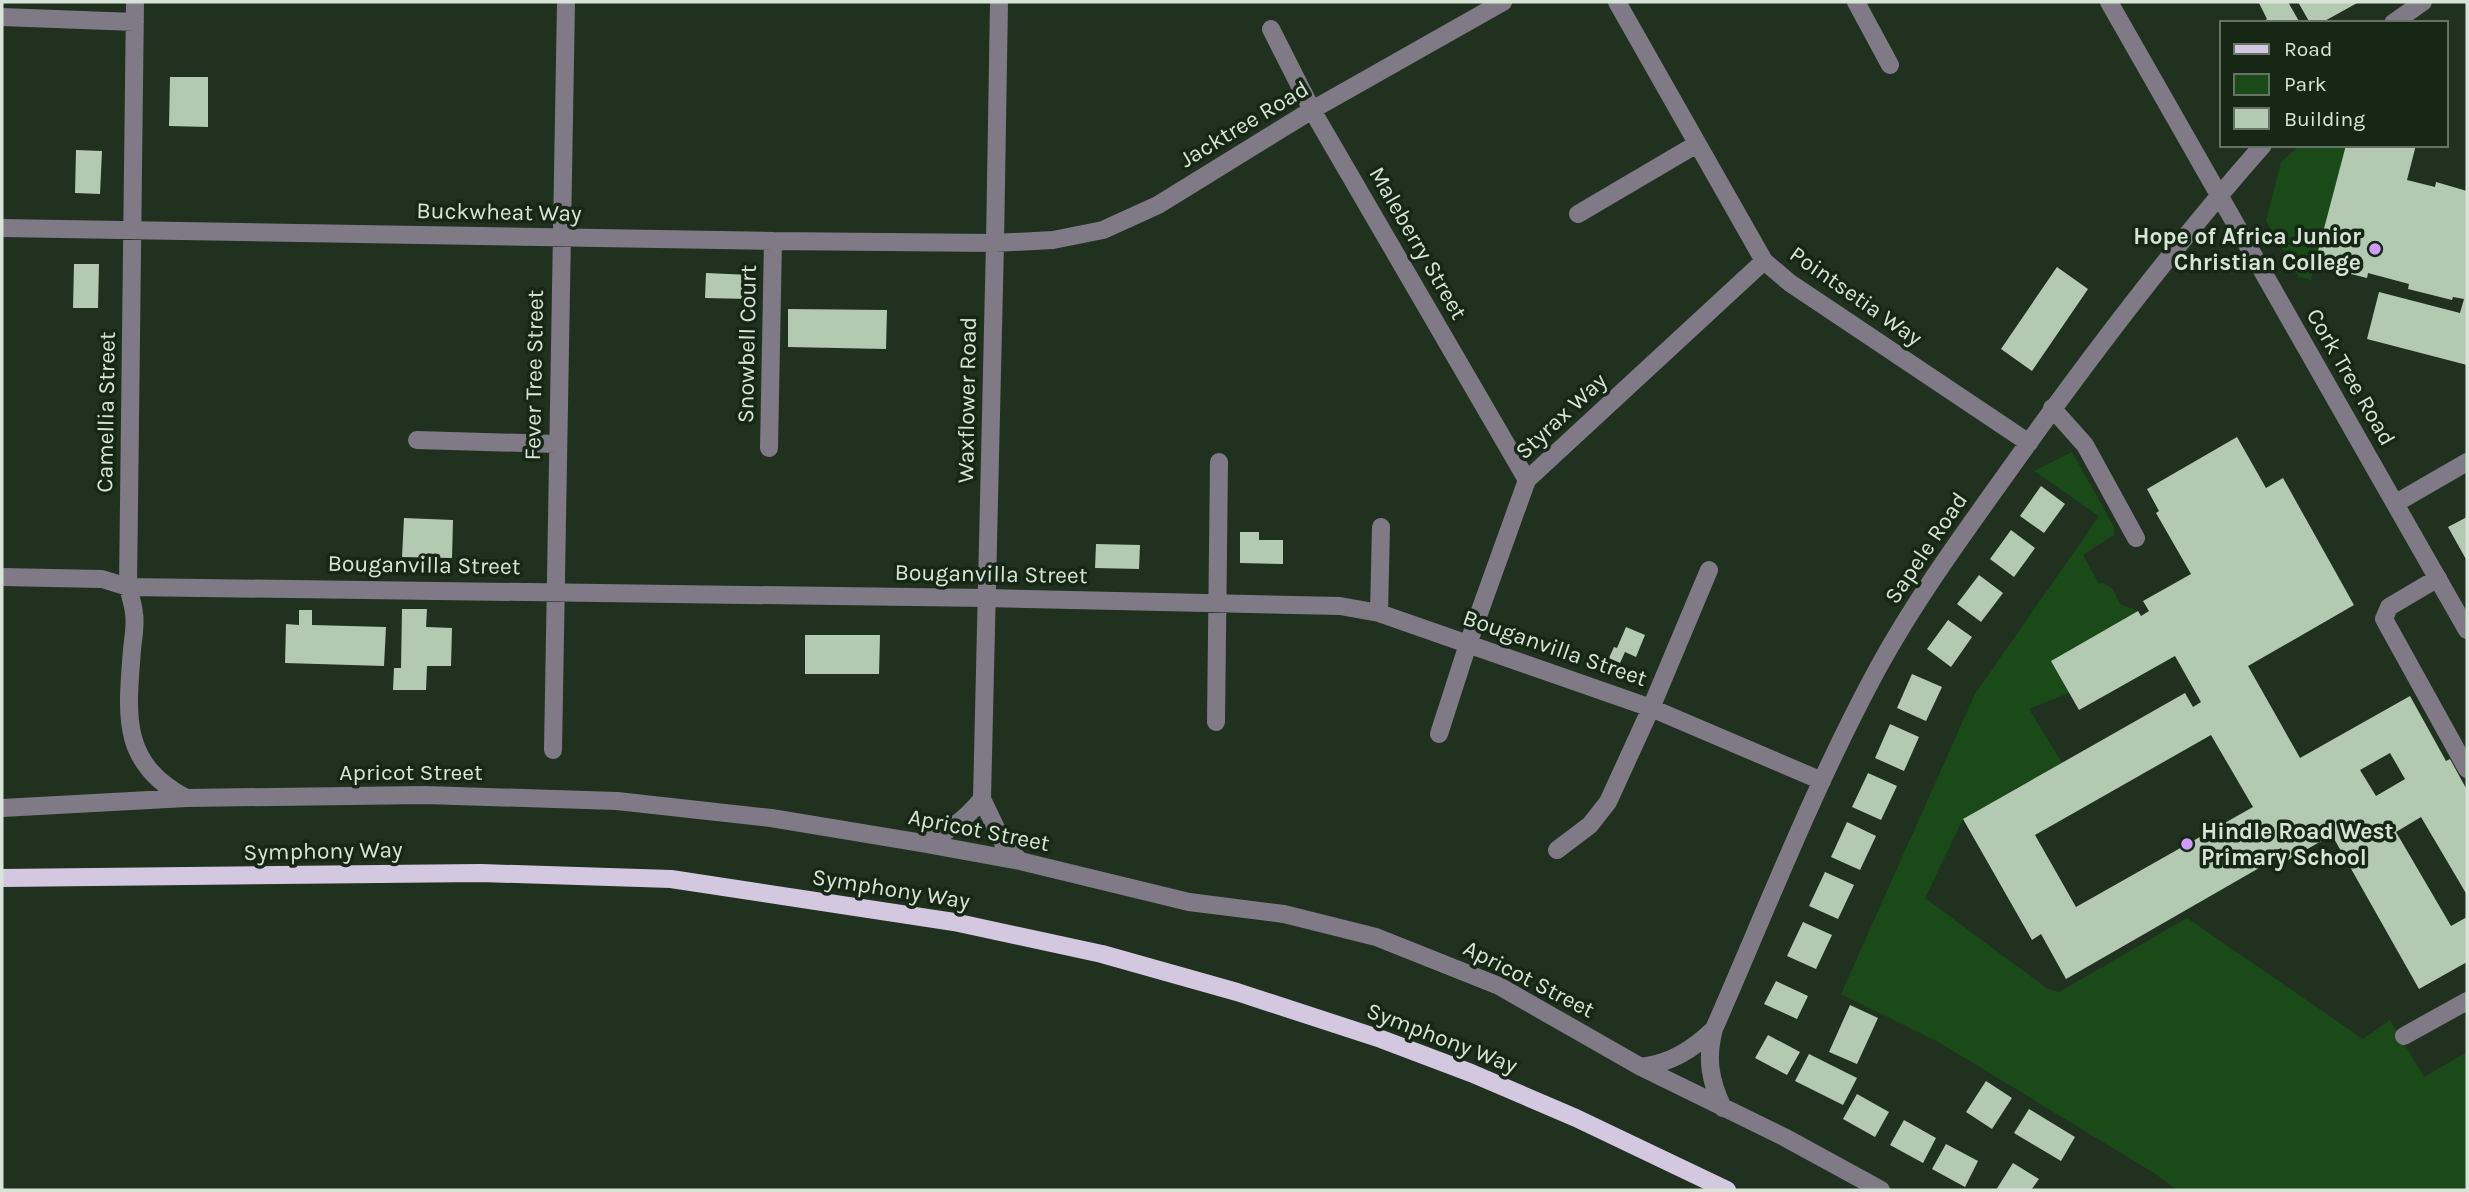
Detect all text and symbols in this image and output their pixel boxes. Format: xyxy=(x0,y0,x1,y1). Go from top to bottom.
legend xyxy=(2220,21,2448,147)
text: Road xyxy=(2284,37,2332,61)
text: Park xyxy=(2284,72,2327,96)
street label: Jacktree Road xyxy=(1175,75,1313,173)
text: Building xyxy=(2284,107,2365,131)
street label: Maleberry Street xyxy=(1363,162,1473,324)
street label: Buckwheat Way xyxy=(416,197,582,227)
place label: Hope of Africa Junior Christian College xyxy=(2133,223,2361,276)
street label: Pointsetia Way xyxy=(1785,240,1928,352)
marker: Hope of Africa Junior Christian College xyxy=(2367,241,2383,257)
street label: Snowbell Court xyxy=(732,264,762,423)
street label: Fever Tree Street xyxy=(519,289,549,461)
street label: Cork Tree Road xyxy=(2301,304,2401,450)
street label: Waxflower Road xyxy=(952,317,982,483)
street label: Camellia Street xyxy=(91,331,121,493)
street label: Styrax Way xyxy=(1510,367,1612,465)
street label: Sapele Road xyxy=(1879,487,1973,609)
street label: Bouganvilla Street xyxy=(327,550,521,580)
street label: Bouganvilla Street xyxy=(894,559,1088,589)
street label: Bouganvilla Street xyxy=(1459,604,1651,692)
street label: Apricot Street xyxy=(339,759,483,786)
street label: Apricot Street xyxy=(906,803,1052,857)
place label: Hindle Road West Primary School xyxy=(2201,818,2394,871)
street label: Symphony Way xyxy=(243,836,403,866)
marker: Hindle Road West Primary School xyxy=(2179,836,2195,852)
street label: Symphony Way xyxy=(810,863,972,915)
street label: Apricot Street xyxy=(1459,934,1599,1024)
street label: Symphony Way xyxy=(1363,997,1521,1079)

